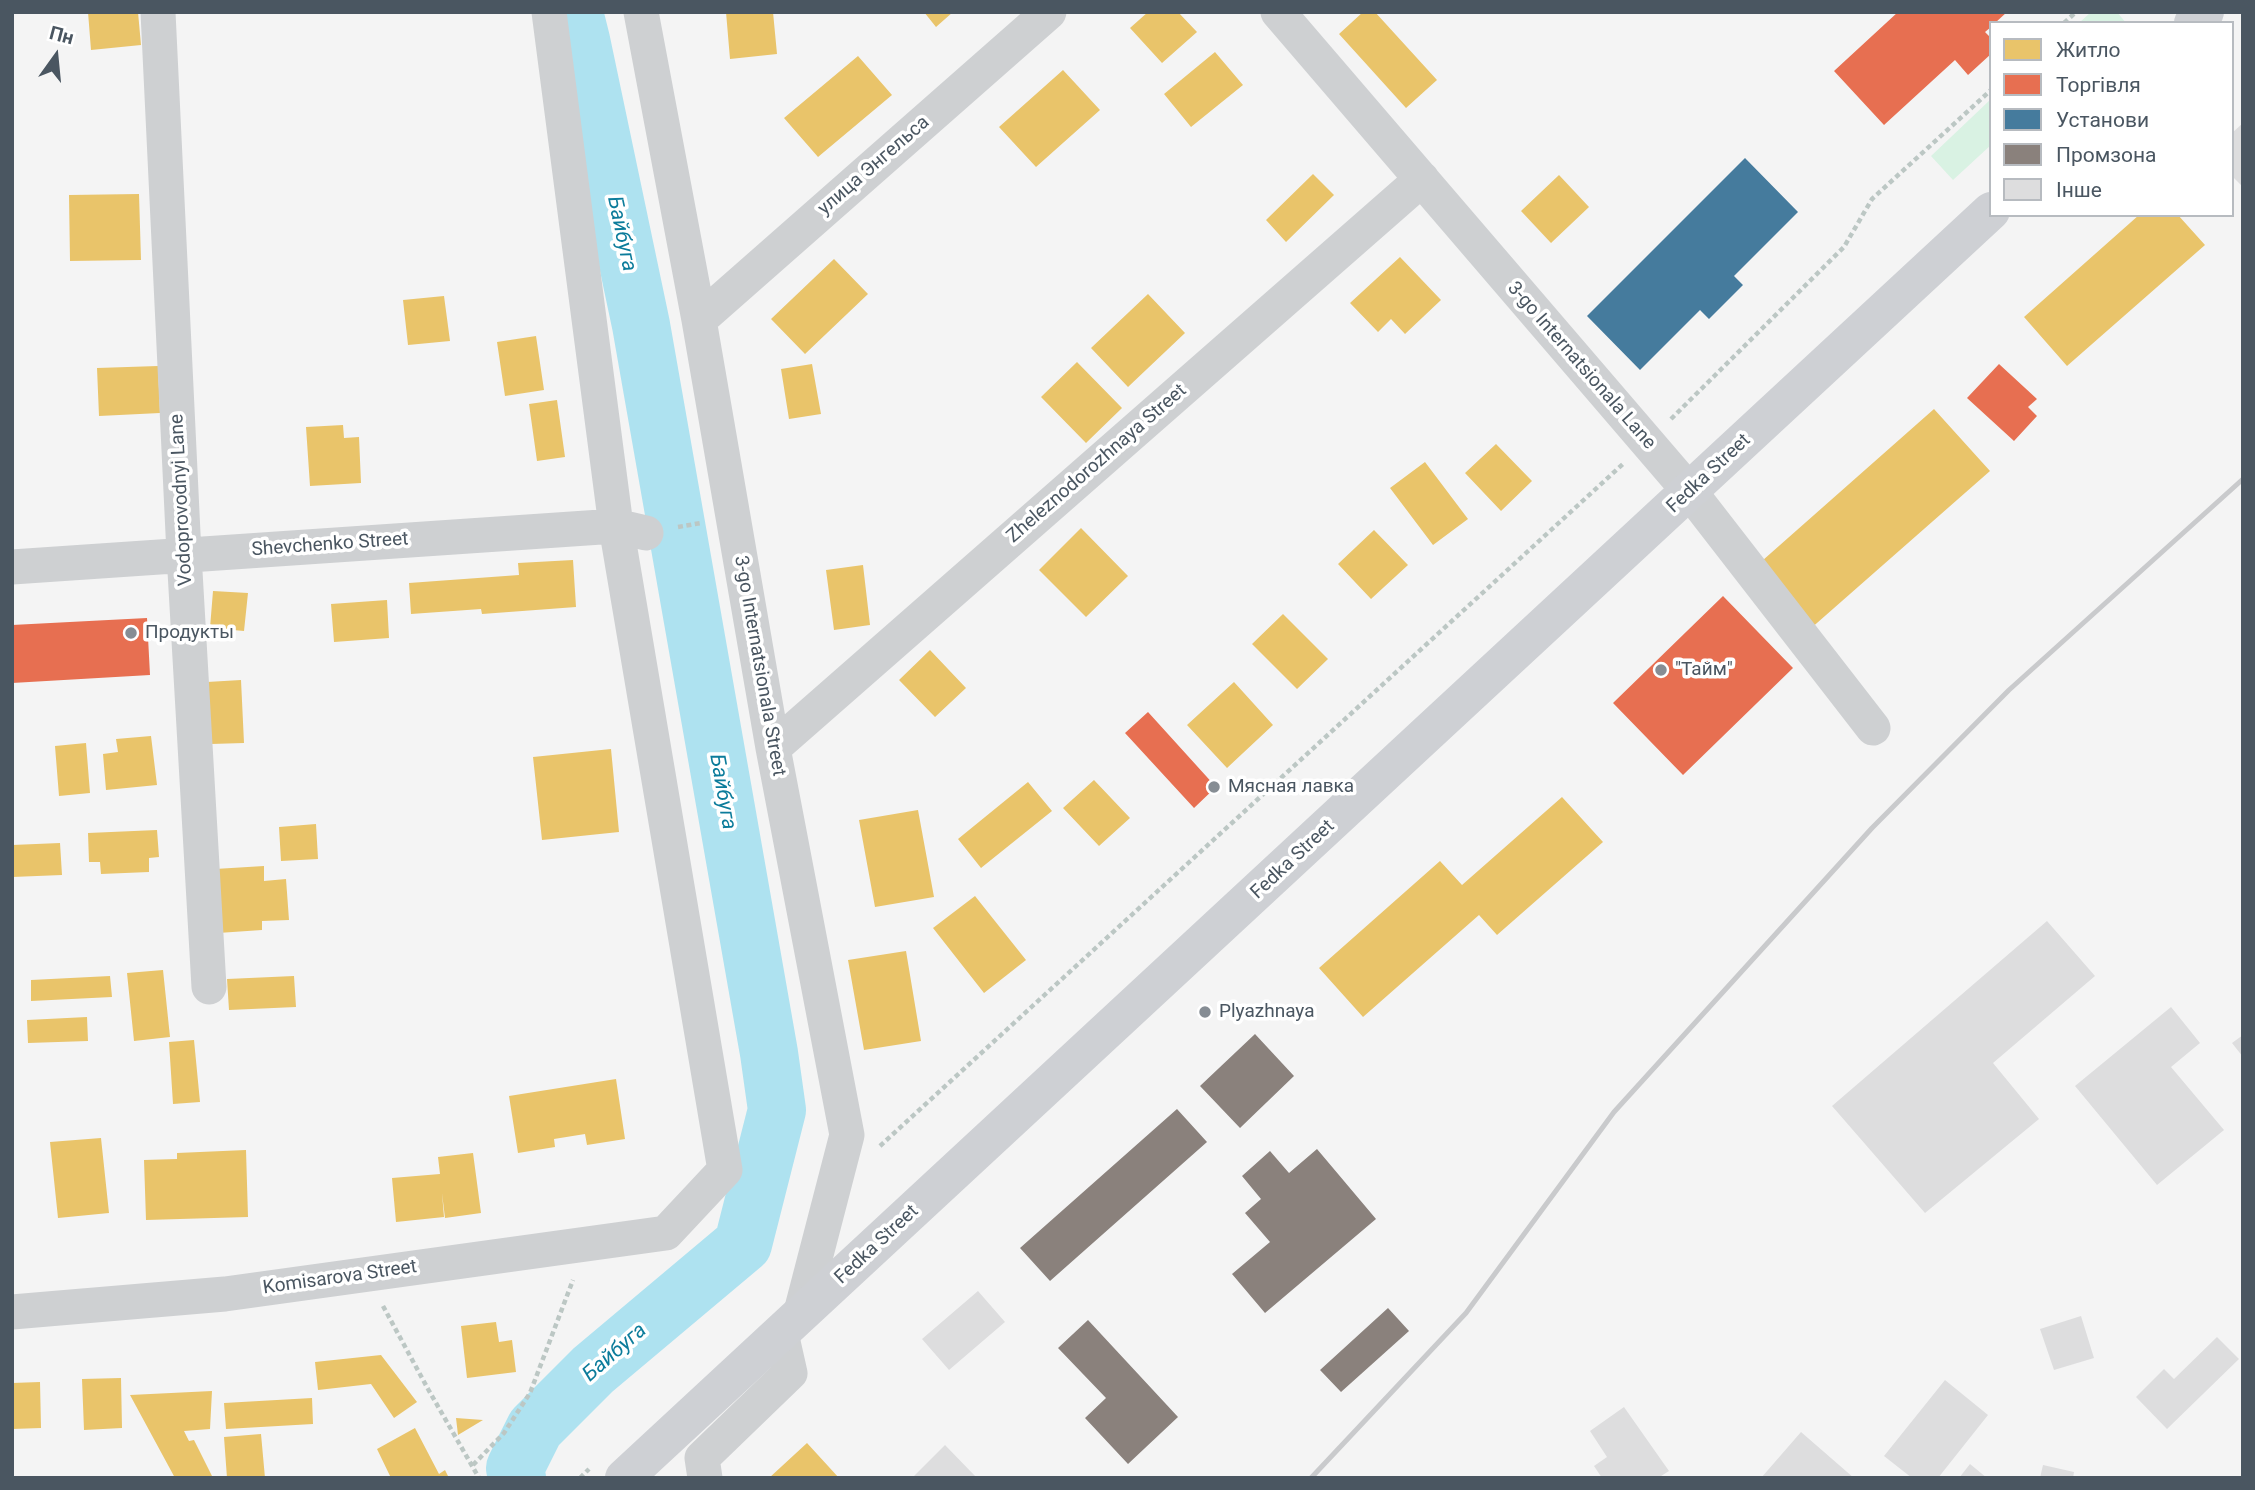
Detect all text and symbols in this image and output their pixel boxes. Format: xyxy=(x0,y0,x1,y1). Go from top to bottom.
north arrow xyxy=(21,21,91,91)
text: Пн xyxy=(47,21,76,49)
legend xyxy=(1989,21,2234,217)
text: Житло xyxy=(2056,38,2121,62)
text: Торгівля xyxy=(2056,73,2141,97)
text: Установи xyxy=(2056,108,2149,132)
street label: улица Энгельса xyxy=(814,111,934,221)
text: Промзона xyxy=(2056,143,2157,167)
text: Інше xyxy=(2056,178,2102,202)
water label: Байбуга xyxy=(601,194,641,274)
street label: 3-go Internatsionala Lane xyxy=(1502,278,1660,454)
street label: Zheleznodorozhnaya Street xyxy=(1003,380,1191,548)
street label: Vodoprovodnyi Lane xyxy=(166,413,198,587)
street label: Fedka Street xyxy=(1662,430,1756,518)
street label: Shevchenko Street xyxy=(251,528,409,562)
street label: 3-go Internatsionala Street xyxy=(728,554,790,778)
place label: Продукты xyxy=(145,622,234,644)
marker: Продукты xyxy=(123,625,139,641)
place label: "Тайм" xyxy=(1675,659,1733,681)
marker: "Тайм" xyxy=(1653,662,1669,678)
water label: Байбуга xyxy=(703,752,741,832)
place label: Мясная лавка xyxy=(1228,776,1354,798)
marker: Мясная лавка xyxy=(1206,779,1222,795)
street label: Fedka Street xyxy=(1246,816,1340,904)
place label: Plyazhnaya xyxy=(1219,1001,1315,1023)
marker: Plyazhnaya xyxy=(1197,1004,1213,1020)
street label: Fedka Street xyxy=(830,1201,924,1289)
street label: Komisarova Street xyxy=(262,1256,418,1300)
water label: Байбуга xyxy=(578,1318,652,1388)

